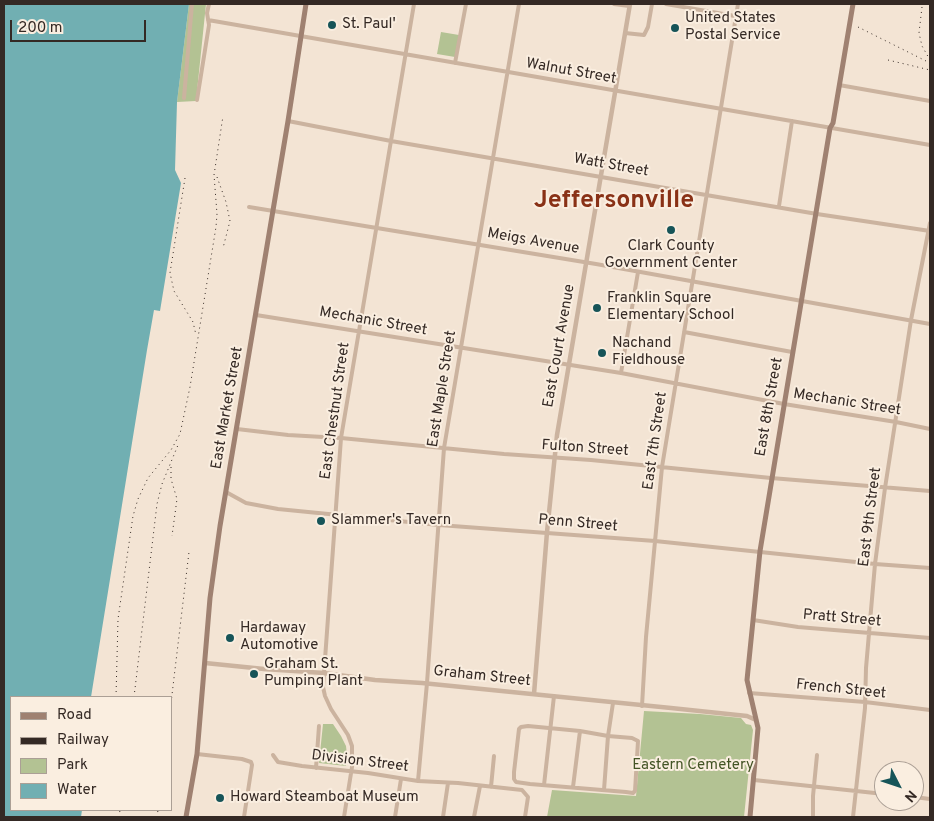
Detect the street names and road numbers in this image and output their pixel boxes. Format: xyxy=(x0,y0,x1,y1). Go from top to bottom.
street label: Walnut Street xyxy=(524,55,618,89)
street label: Watt Street xyxy=(572,151,650,181)
street label: Meigs Avenue xyxy=(486,225,580,259)
street label: East Court Avenue xyxy=(540,283,580,409)
street label: Mechanic Street xyxy=(318,304,428,340)
street label: East Maple Street xyxy=(425,329,461,449)
street label: East Chestnut Street xyxy=(317,341,355,481)
street label: East Market Street xyxy=(208,345,248,471)
street label: East 8th Street xyxy=(752,356,788,458)
street label: Mechanic Street xyxy=(792,386,902,420)
street label: East 7th Street xyxy=(640,391,672,491)
street label: Fulton Street xyxy=(541,437,629,461)
street label: East 9th Street xyxy=(856,466,886,568)
street label: Penn Street xyxy=(538,512,618,536)
street label: Pratt Street xyxy=(802,607,882,631)
street label: Graham Street xyxy=(432,663,532,691)
street label: French Street xyxy=(795,676,887,704)
street label: Division Street xyxy=(310,747,410,777)

